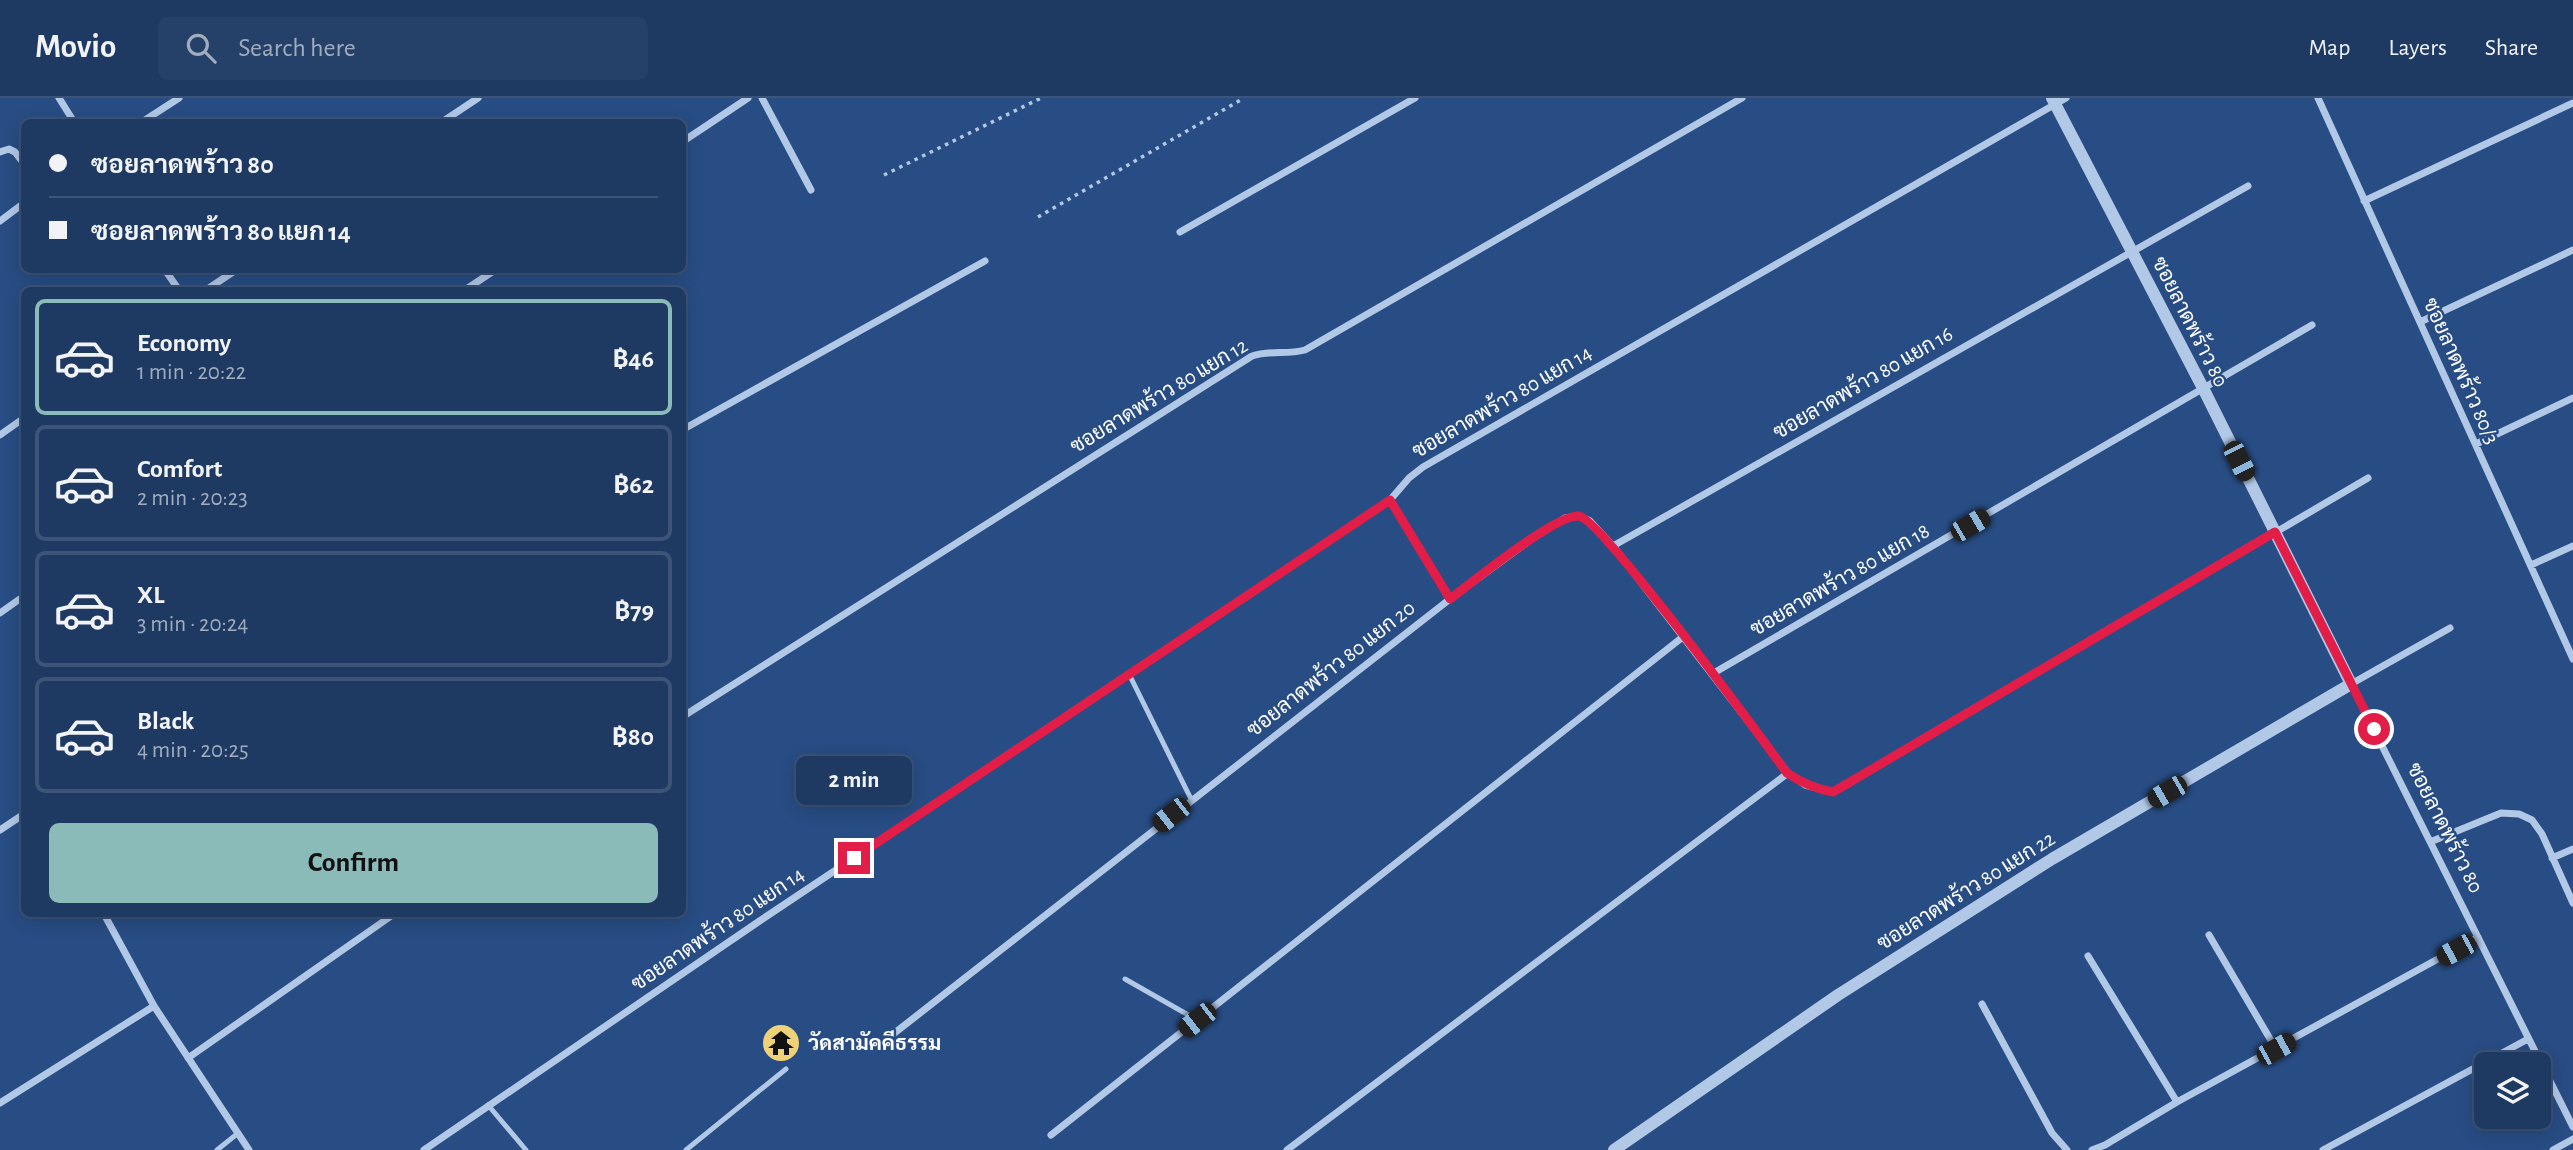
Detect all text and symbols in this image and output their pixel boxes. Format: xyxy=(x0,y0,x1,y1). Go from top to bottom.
search box xyxy=(158,17,648,80)
icon: search xyxy=(182,29,220,67)
text: Movio xyxy=(35,31,116,64)
text: Search here xyxy=(238,35,356,61)
text: Map xyxy=(2308,36,2350,60)
text: Layers xyxy=(2388,36,2447,60)
text: Share xyxy=(2485,36,2538,60)
text: ซอยลาดพร้าว 80 xyxy=(91,152,274,178)
text: ซอยลาดพร้าว 80 แยก 14 xyxy=(91,219,351,245)
street label: ซอยลาดพร้าว 80 xyxy=(2148,253,2234,390)
street label: ซอยลาดพร้าว 80/3 xyxy=(2419,294,2504,447)
street label: ซอยลาดพร้าว 80 แยก 16 xyxy=(1769,321,1956,443)
icon: car xyxy=(53,326,116,389)
text: Economy xyxy=(137,330,231,356)
street label: ซอยลาดพร้าว 80 แยก 12 xyxy=(1066,333,1251,457)
street label: ซอยลาดพร้าว 80 แยก 14 xyxy=(1408,340,1595,462)
text: ฿46 xyxy=(613,346,654,372)
text: 1 min · 20:22 xyxy=(137,361,246,384)
car xyxy=(2221,438,2258,484)
icon: car xyxy=(53,452,116,515)
text: Comfort xyxy=(137,456,222,482)
text: ฿62 xyxy=(614,472,654,498)
text: 2 min · 20:23 xyxy=(137,487,248,510)
car xyxy=(1947,505,1994,545)
street label: ซอยลาดพร้าว 80 แยก 18 xyxy=(1746,518,1933,640)
icon: car xyxy=(53,578,116,641)
text: XL xyxy=(137,582,164,608)
street label: ซอยลาดพร้าว 80 แยก 20 xyxy=(1242,596,1419,741)
text: ฿79 xyxy=(615,598,654,624)
text: 3 min · 20:24 xyxy=(137,613,248,636)
icon: car xyxy=(53,704,116,767)
text: Black xyxy=(137,708,194,734)
route start xyxy=(2358,713,2390,745)
text: ฿80 xyxy=(612,724,654,750)
text: 4 min · 20:25 xyxy=(137,739,249,762)
callout: 2 min xyxy=(796,756,912,806)
street label: ซอยลาดพร้าว 80 xyxy=(2403,759,2489,896)
text: 2 min xyxy=(828,769,880,792)
car xyxy=(2144,772,2191,812)
car xyxy=(1148,794,1195,836)
button: Confirm xyxy=(49,823,658,903)
street label: ซอยลาดพร้าว 80 แยก 22 xyxy=(1872,826,2059,954)
route end xyxy=(838,842,870,874)
street label: ซอยลาดพร้าว 80 แยก 14 xyxy=(627,862,808,995)
car xyxy=(2433,931,2480,969)
car xyxy=(1174,999,1221,1041)
temple icon: วัดสามัคคีธรรม xyxy=(760,1022,802,1064)
place label: วัดสามัคคีธรรม xyxy=(808,1030,941,1054)
car xyxy=(2253,1030,2300,1068)
map controls xyxy=(2474,1052,2551,1129)
button: layers xyxy=(2474,1052,2551,1129)

